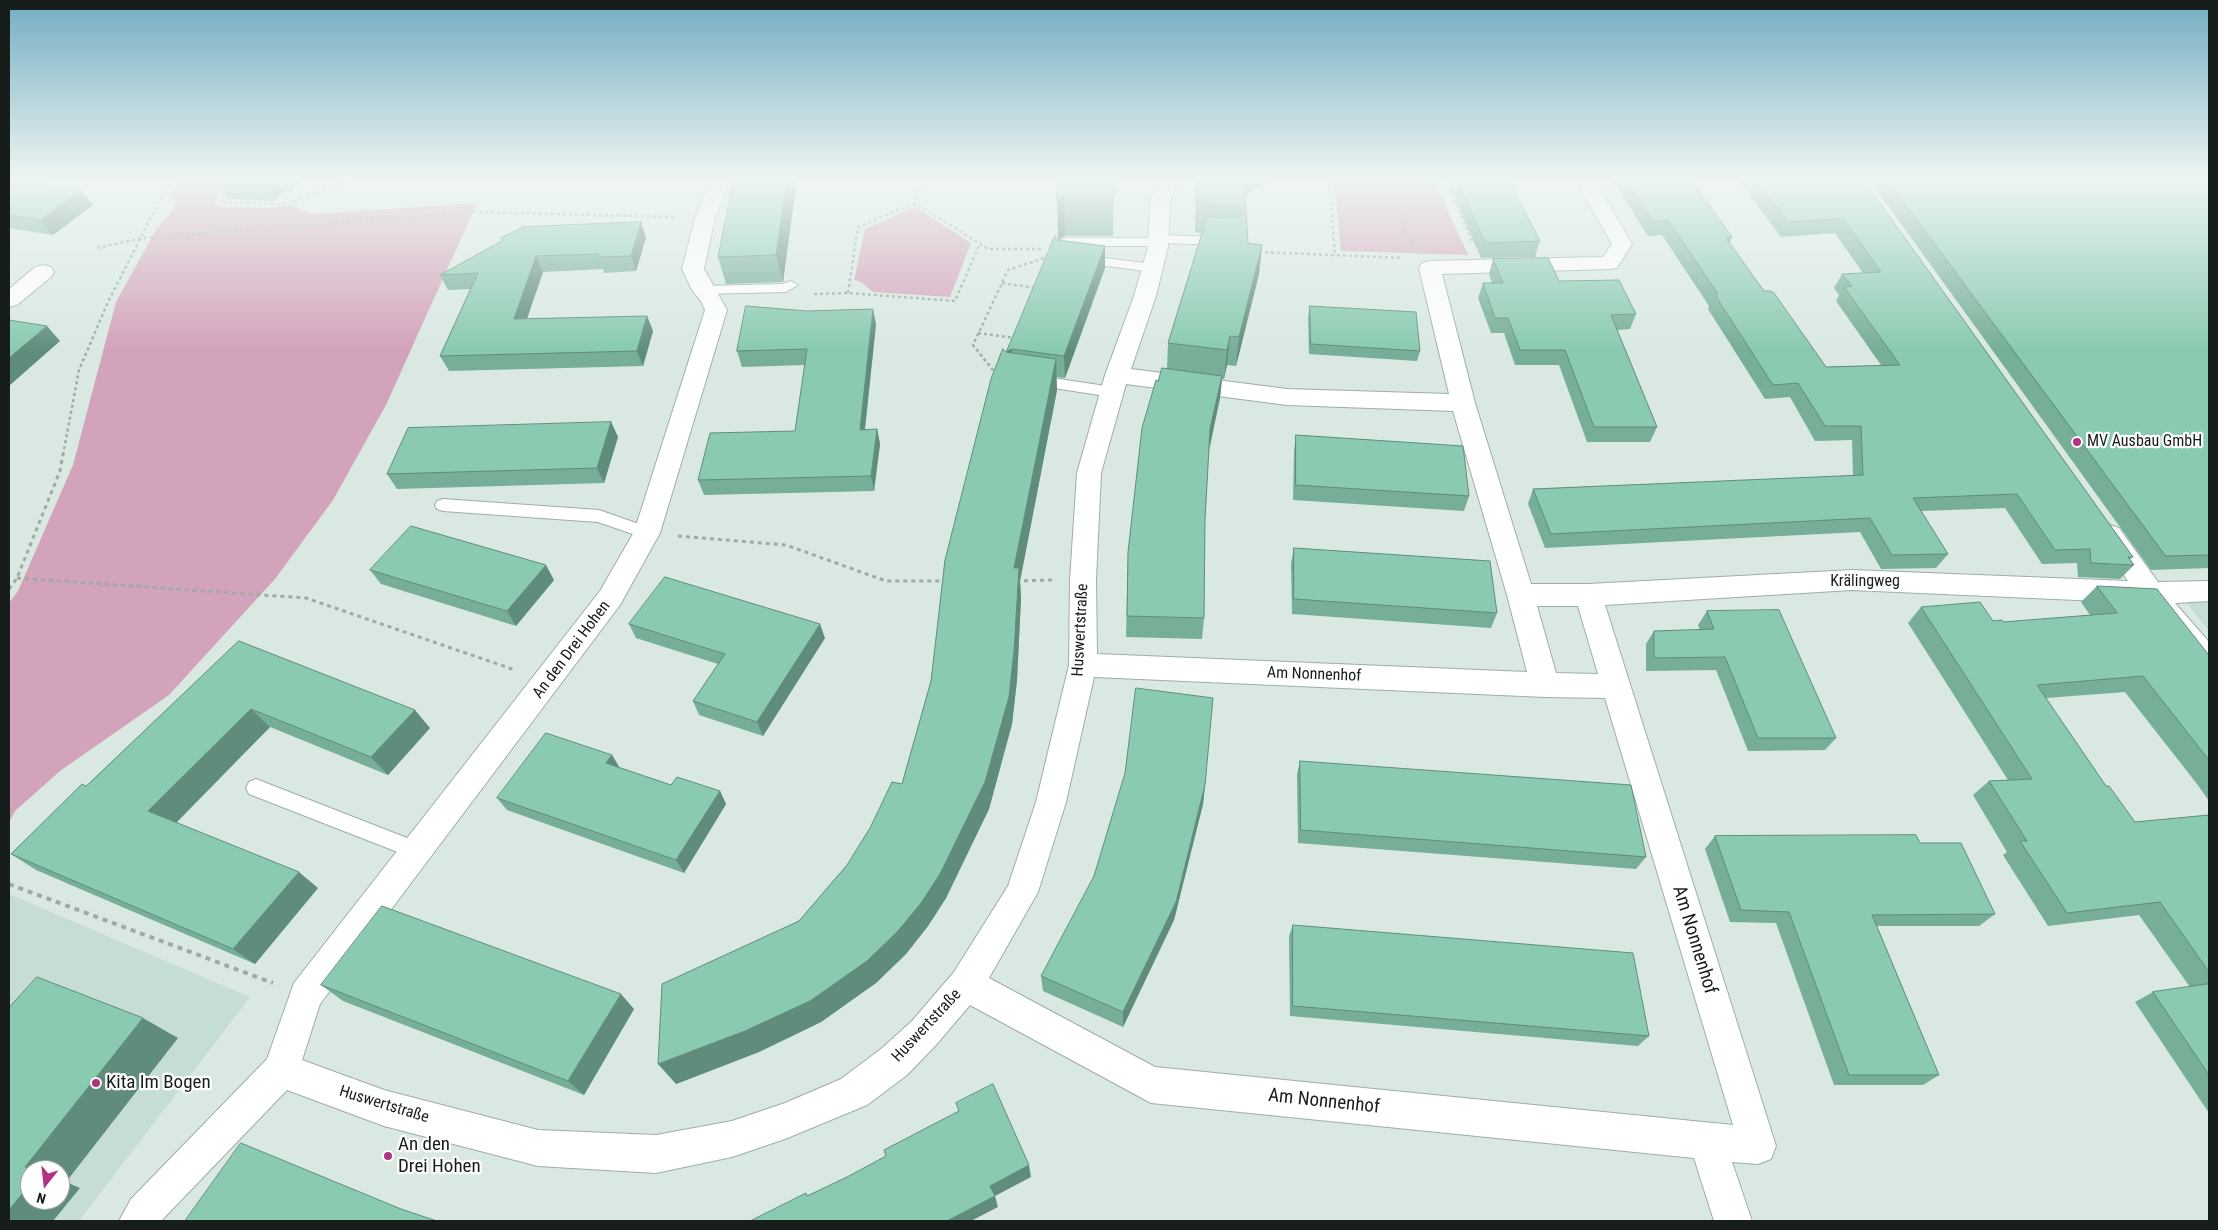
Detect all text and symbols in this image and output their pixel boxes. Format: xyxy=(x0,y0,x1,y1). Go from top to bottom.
place label: MV Ausbau GmbH xyxy=(2087,432,2202,452)
marker: MV Ausbau GmbH xyxy=(2071,436,2083,448)
street label: Krälingweg xyxy=(1830,572,1900,592)
street label: Huswertstraße xyxy=(1069,583,1093,677)
street label: An den Drei Hohen xyxy=(529,597,615,703)
street label: Am Nonnenhof xyxy=(1266,664,1362,686)
street label: Am Nonnenhof xyxy=(1667,883,1721,997)
street label: Huswertstraße xyxy=(888,985,966,1067)
place label: Kita Im Bogen xyxy=(106,1072,211,1094)
marker: Kita Im Bogen xyxy=(90,1077,102,1089)
street label: Huswertstraße xyxy=(337,1082,431,1128)
street label: Am Nonnenhof xyxy=(1267,1085,1381,1119)
place label: An den Drei Hohen xyxy=(398,1134,481,1178)
marker: An den Drei Hohen xyxy=(382,1150,394,1162)
north arrow xyxy=(20,1160,70,1210)
text: N xyxy=(35,1190,47,1207)

